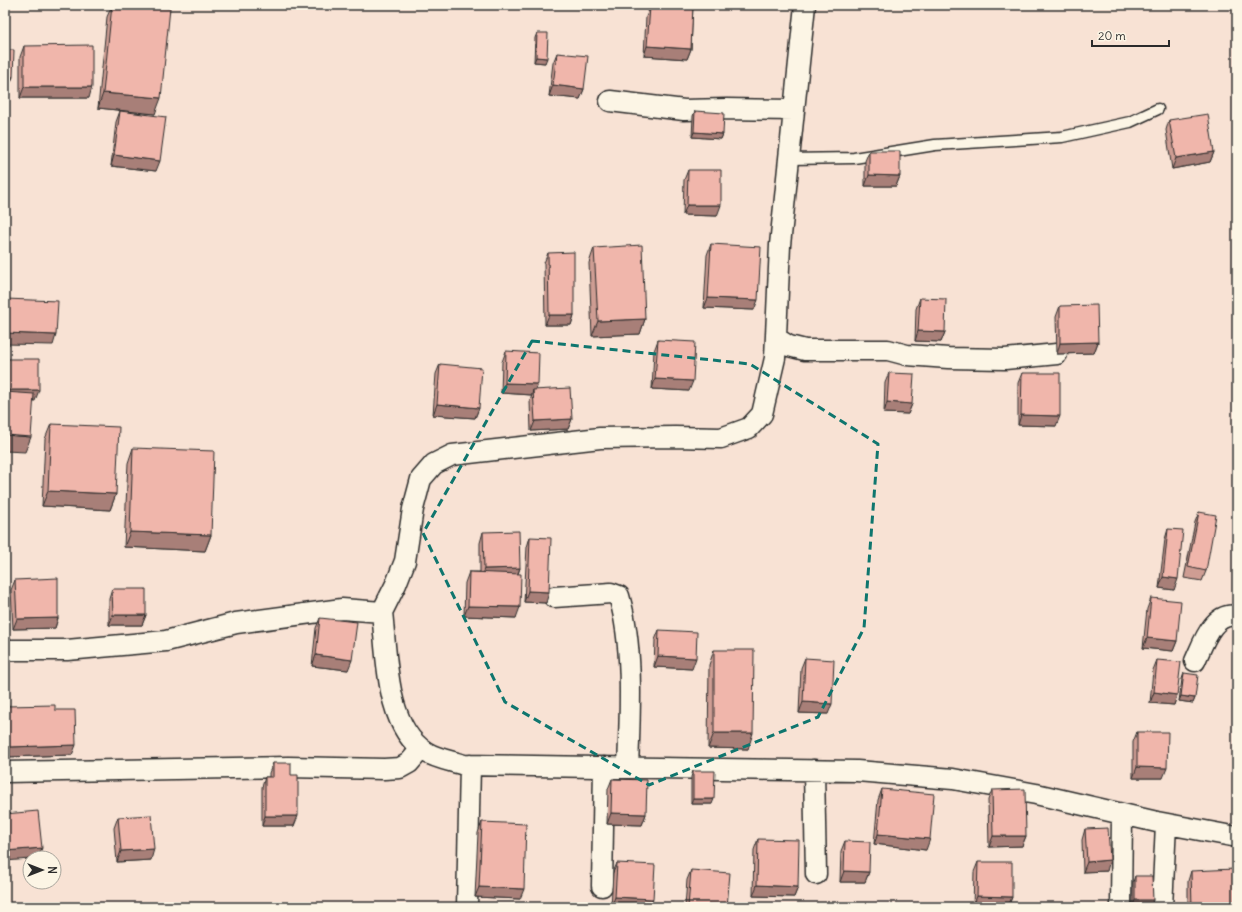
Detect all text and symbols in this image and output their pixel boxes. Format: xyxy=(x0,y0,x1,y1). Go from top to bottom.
scale bar xyxy=(1092,22,1169,48)
text: 20 m xyxy=(1098,28,1126,43)
north arrow xyxy=(22,850,62,890)
text: N xyxy=(45,866,59,874)

